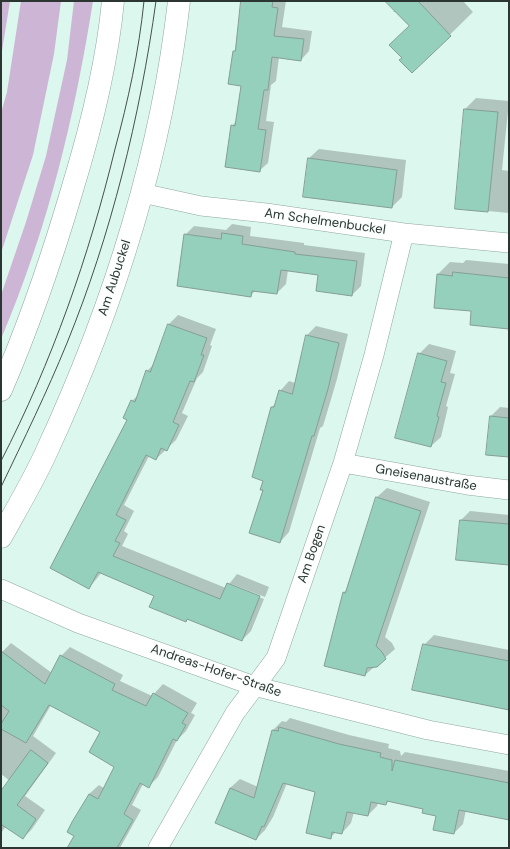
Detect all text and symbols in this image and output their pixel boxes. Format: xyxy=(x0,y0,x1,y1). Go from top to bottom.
street label: Am Schelmenbuckel xyxy=(263,206,387,238)
street label: Am Aubuckel xyxy=(95,238,135,318)
street label: Gneisenaustraße xyxy=(374,461,478,495)
street label: Am Bogen xyxy=(295,523,329,585)
street label: Andreas-Hofer-Straße xyxy=(149,641,283,701)

